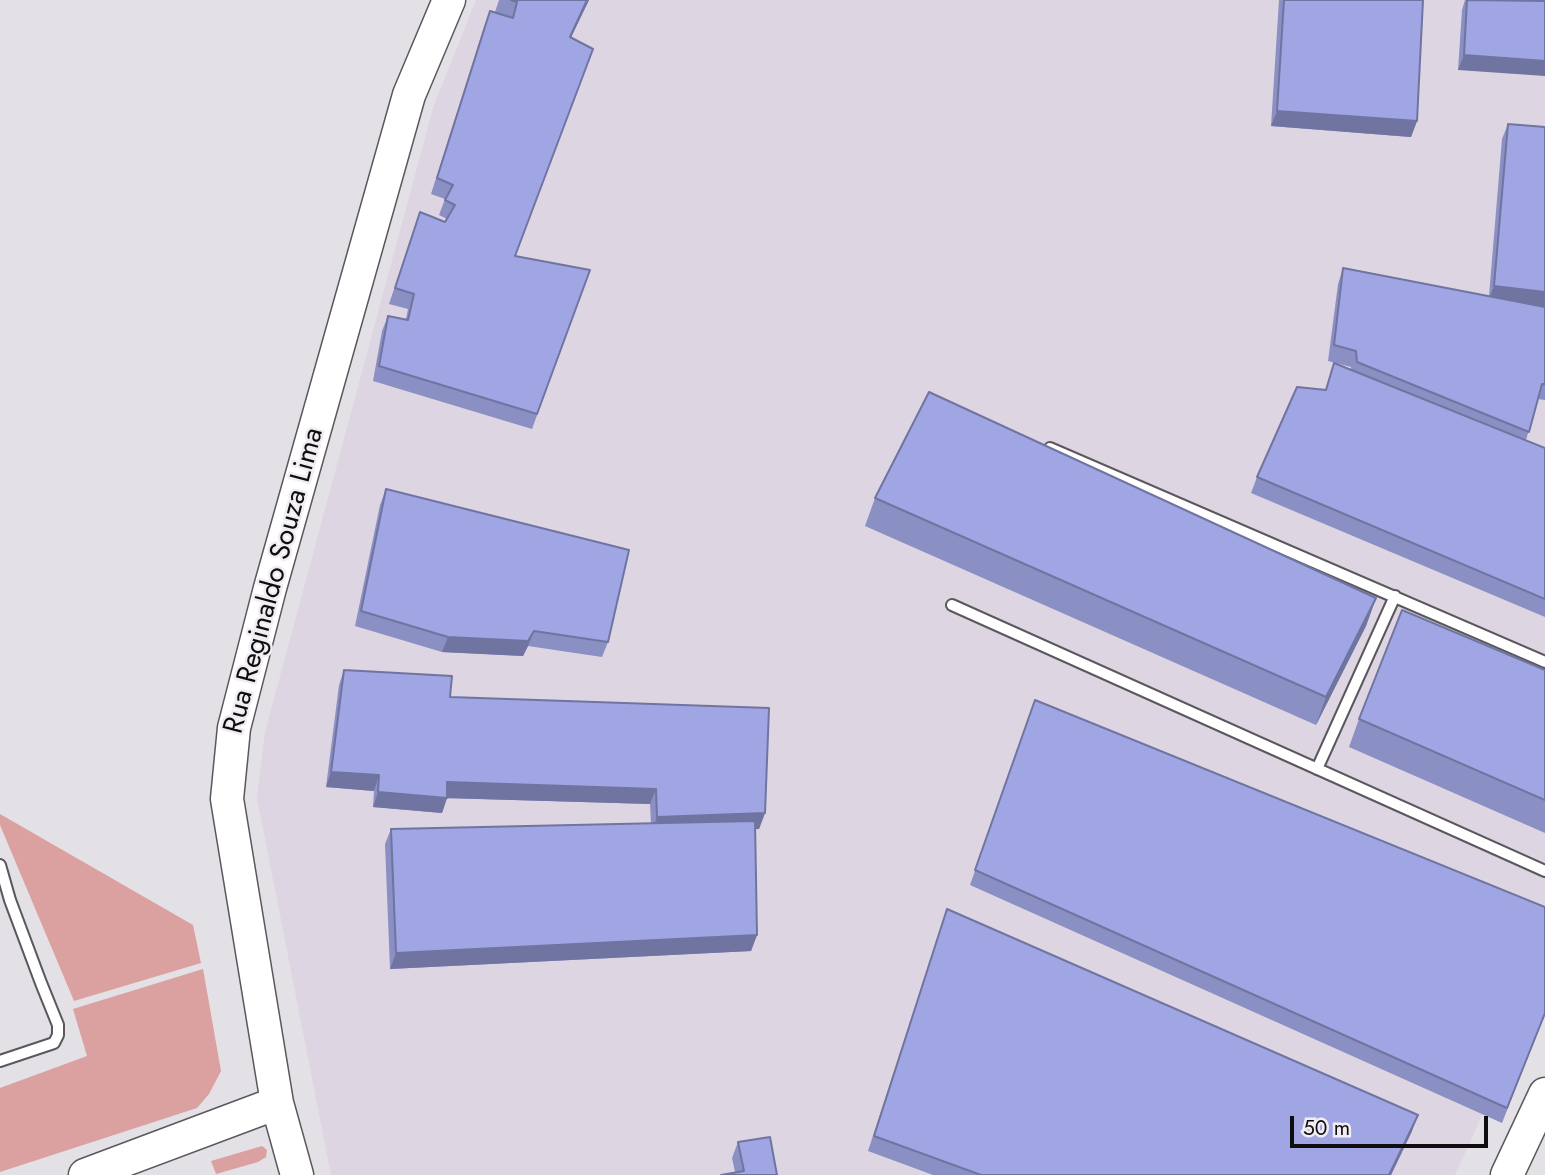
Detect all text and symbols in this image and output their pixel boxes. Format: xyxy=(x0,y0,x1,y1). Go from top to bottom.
street label: Rua Reginaldo Souza Lima xyxy=(218,424,332,738)
scale bar xyxy=(1293,1102,1491,1146)
text: 50 m xyxy=(1303,1113,1350,1143)

